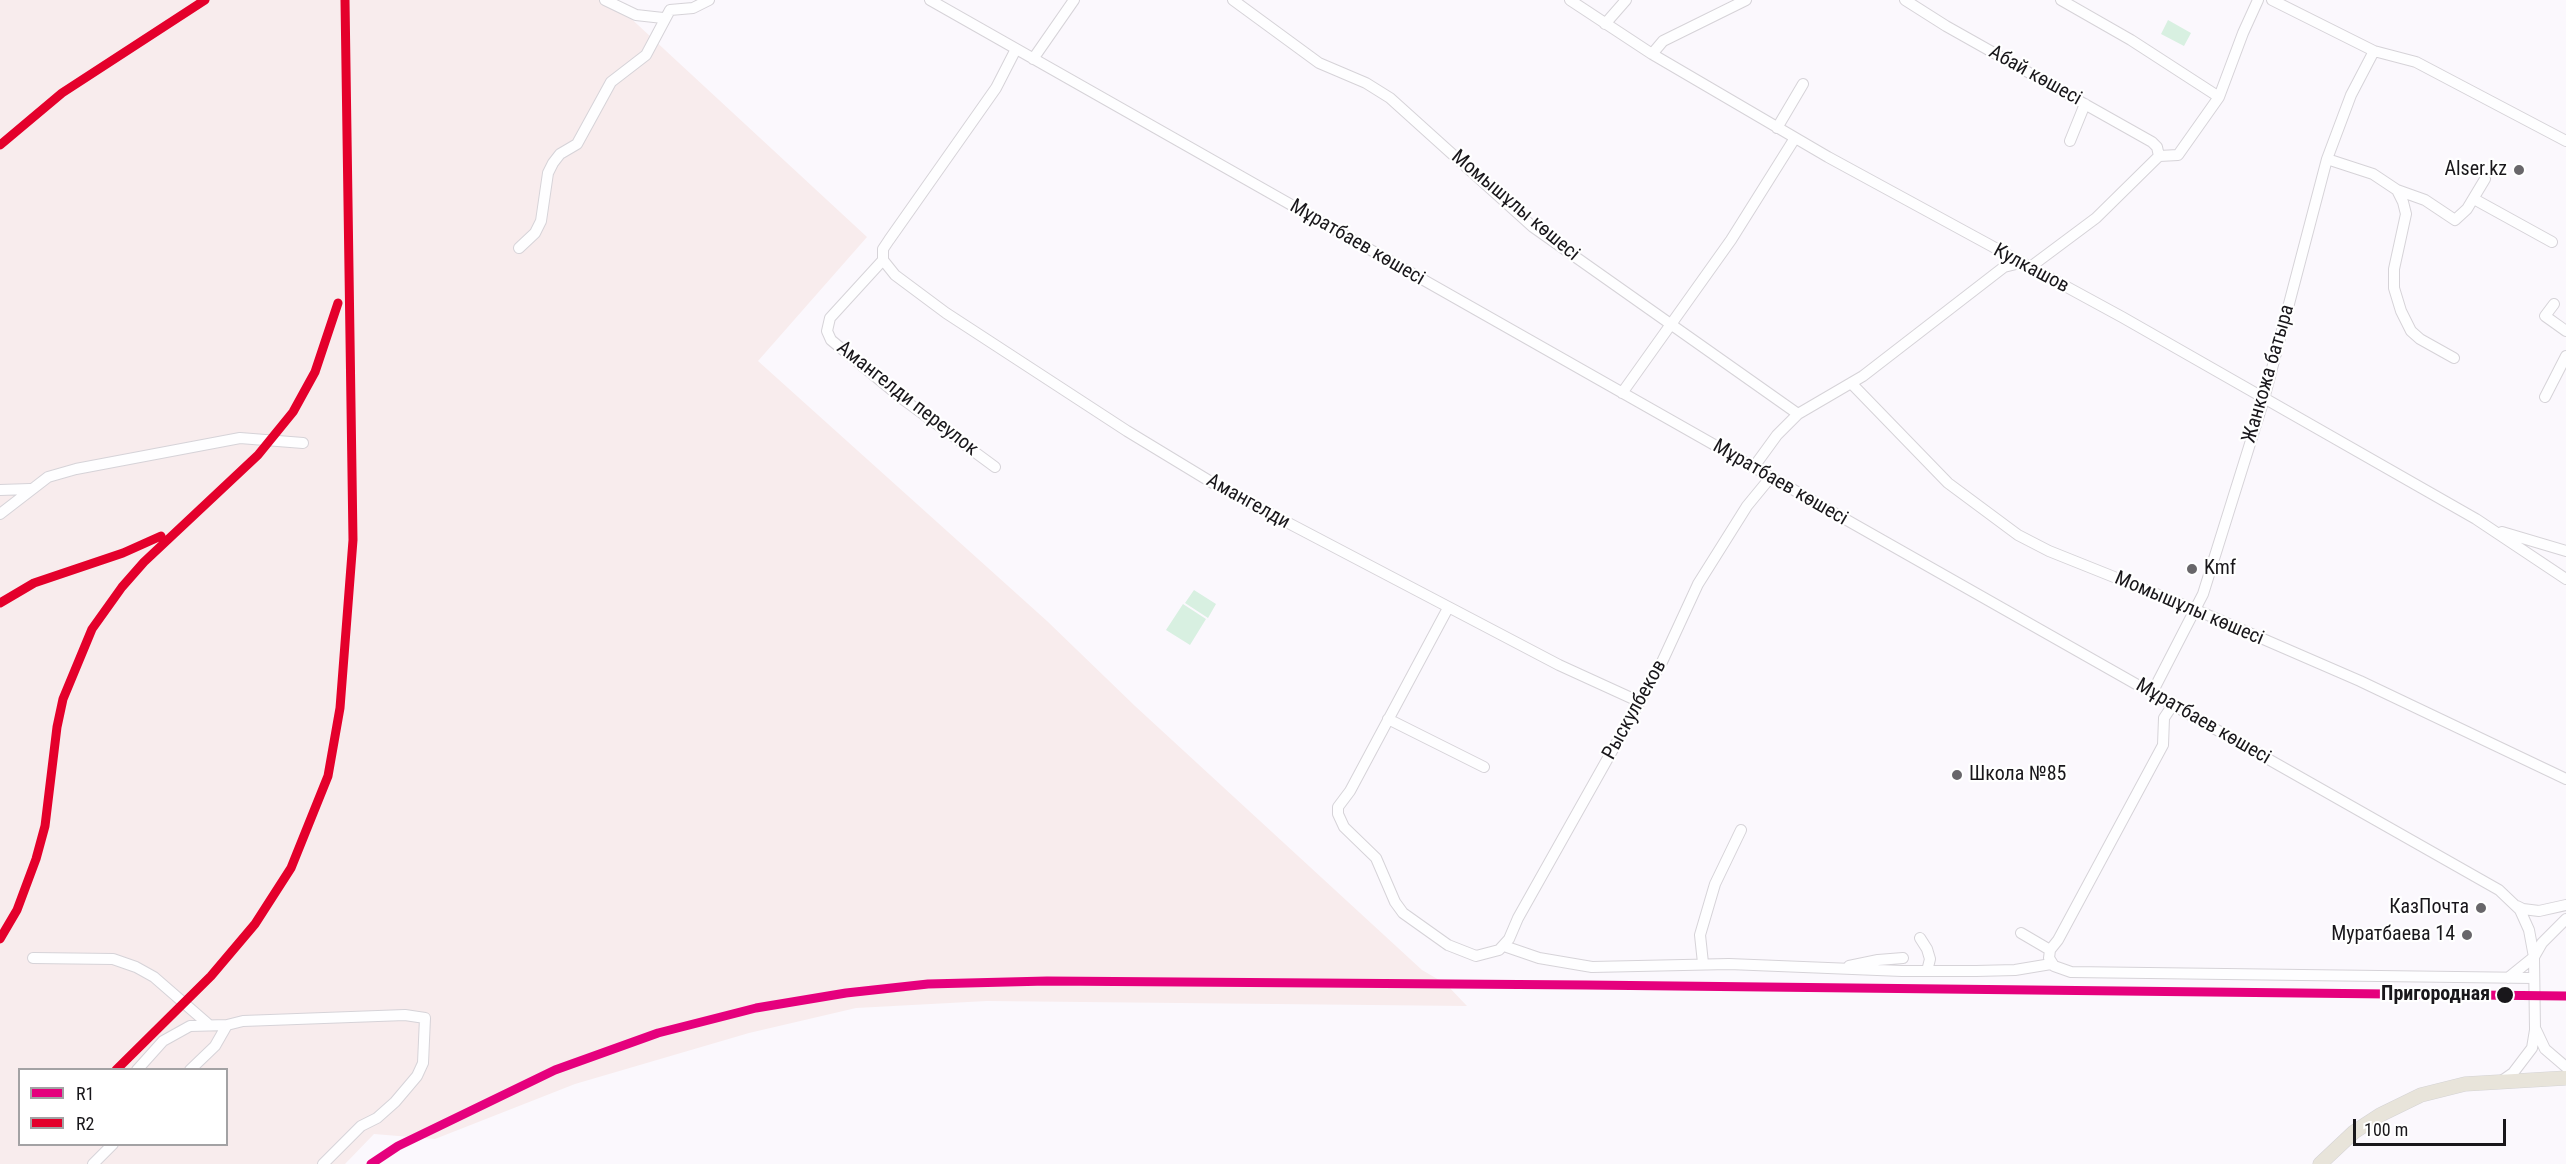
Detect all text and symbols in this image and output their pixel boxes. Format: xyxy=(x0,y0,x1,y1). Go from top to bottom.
street label: Абай көшесі xyxy=(1984,41,2086,111)
street label: Момышұлы көшесі xyxy=(1446,145,1584,267)
place label: Alser.kz xyxy=(2444,158,2507,182)
marker: Alser.kz xyxy=(2512,163,2526,177)
street label: Мұратбаев көшесі xyxy=(1285,195,1429,291)
street label: Кулкашов xyxy=(1989,239,2073,299)
street label: Жанкожа батыра xyxy=(2238,302,2300,446)
street label: Амангелди переулок xyxy=(831,336,983,462)
street label: Мұратбаев көшесі xyxy=(1708,435,1852,531)
street label: Амангелди xyxy=(1202,469,1294,535)
place label: Kmf xyxy=(2204,557,2236,581)
marker: Kmf xyxy=(2185,562,2199,576)
street label: Момышұлы көшесі xyxy=(2111,567,2267,651)
street label: Рыскулбеков xyxy=(1598,656,1672,764)
street label: Мұратбаев көшесі xyxy=(2131,674,2275,770)
place label: Школа №85 xyxy=(1969,763,2066,787)
marker: Школа №85 xyxy=(1950,768,1964,782)
place label: КазПочта xyxy=(2389,896,2469,920)
marker: КазПочта xyxy=(2474,901,2488,915)
place label: Муратбаева 14 xyxy=(2331,923,2455,947)
marker: Муратбаева 14 xyxy=(2460,928,2474,942)
place label: Пригородная xyxy=(2381,983,2490,1007)
marker: Пригородная xyxy=(2495,985,2515,1005)
legend xyxy=(18,1068,228,1146)
text: R1 xyxy=(76,1083,94,1104)
scale bar xyxy=(2356,1107,2509,1145)
text: R2 xyxy=(76,1113,94,1134)
text: 100 m xyxy=(2364,1119,2408,1140)

